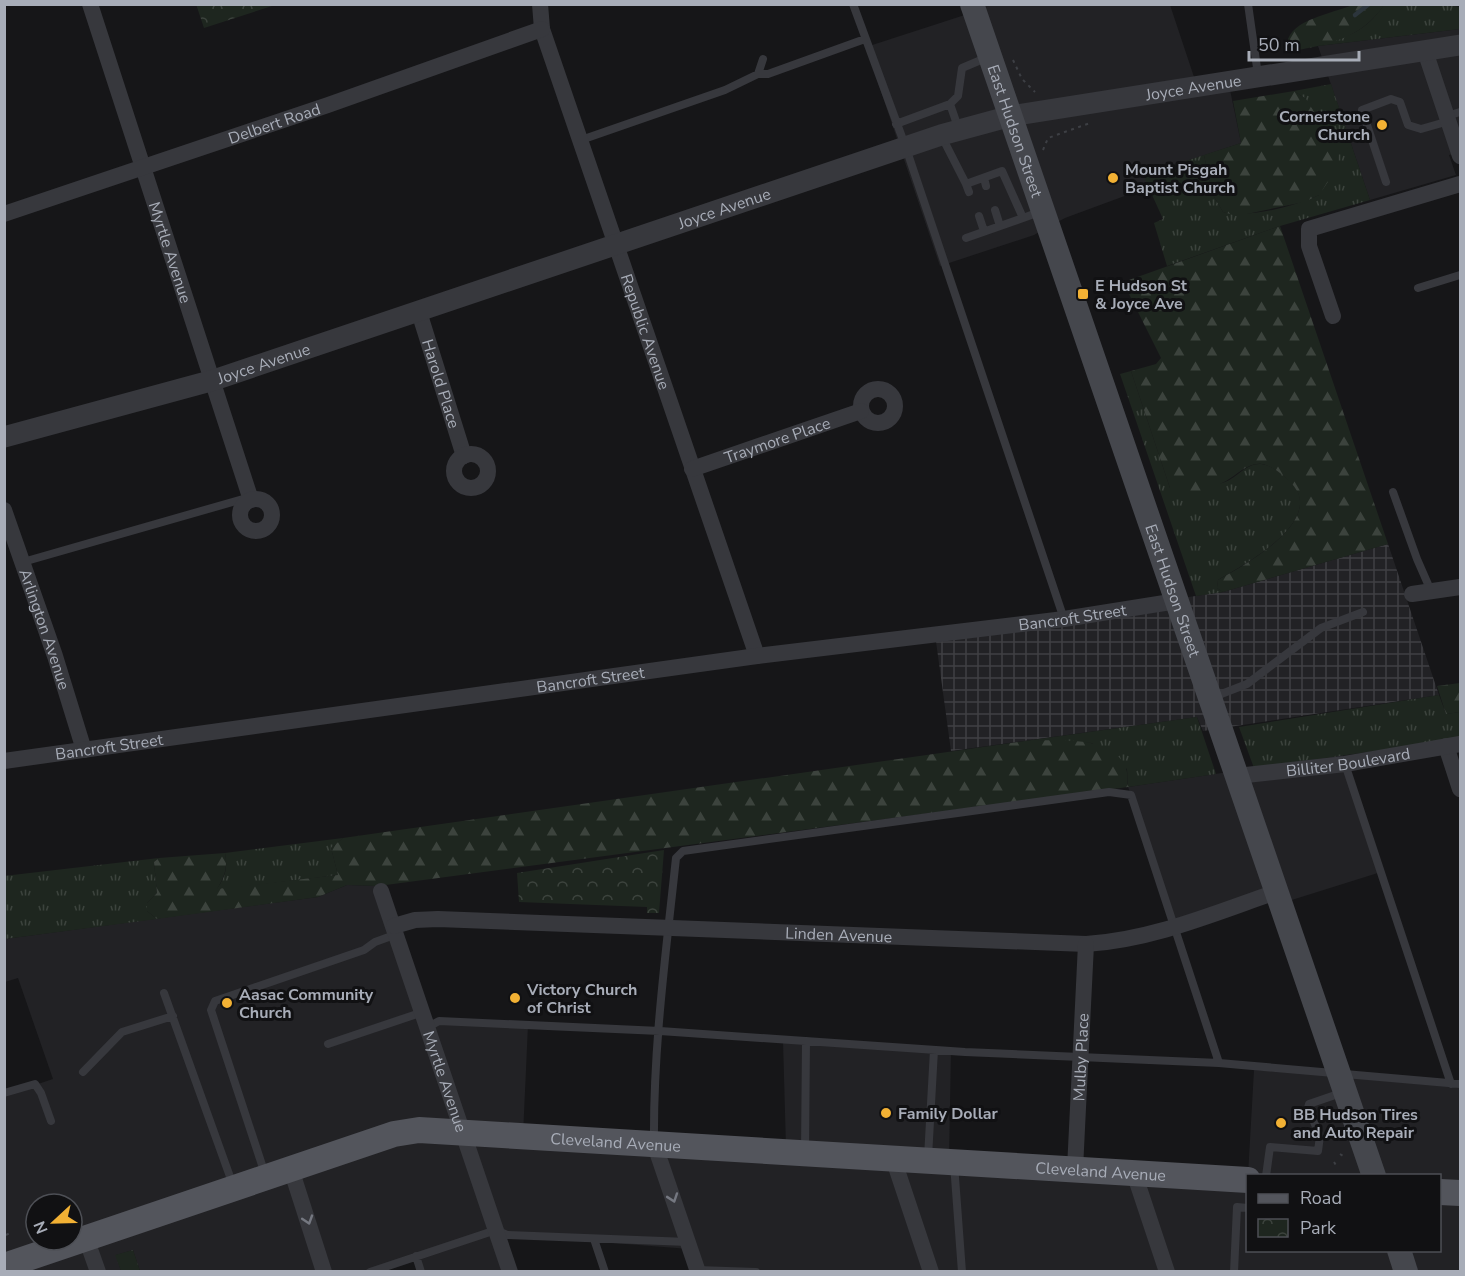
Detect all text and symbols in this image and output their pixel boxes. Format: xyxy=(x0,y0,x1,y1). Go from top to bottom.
scale bar xyxy=(1249,24,1358,62)
text: 50 m xyxy=(1258,33,1300,57)
street label: East Hudson Street xyxy=(982,62,1048,201)
street label: Joyce Avenue xyxy=(1143,70,1243,107)
street label: Delbert Road xyxy=(225,98,324,150)
place label: Cornerstone Church xyxy=(1279,106,1370,146)
marker: Cornerstone Church xyxy=(1375,118,1389,132)
place label: Mount Pisgah Baptist Church xyxy=(1125,159,1235,199)
marker: Mount Pisgah Baptist Church xyxy=(1106,171,1120,185)
street label: Joyce Avenue xyxy=(674,183,774,235)
street label: Myrtle Avenue xyxy=(143,199,196,306)
street label: Republic Avenue xyxy=(615,271,675,393)
place label: E Hudson St & Joyce Ave xyxy=(1095,275,1188,315)
marker: E Hudson St & Joyce Ave xyxy=(1076,287,1090,301)
street label: Harold Place xyxy=(416,336,465,431)
street label: Joyce Avenue xyxy=(214,338,313,390)
street label: Traymore Place xyxy=(722,412,833,469)
street label: East Hudson Street xyxy=(1139,521,1205,661)
street label: Arlington Avenue xyxy=(13,566,75,693)
street label: Bancroft Street xyxy=(1017,599,1128,636)
street label: Bancroft Street xyxy=(535,662,646,699)
street label: Bancroft Street xyxy=(54,729,165,766)
street label: Billiter Boulevard xyxy=(1285,743,1412,782)
street label: Linden Avenue xyxy=(785,922,893,949)
place label: Victory Church of Christ xyxy=(526,979,637,1019)
place label: Aasac Community Church xyxy=(239,984,374,1024)
marker: Victory Church of Christ xyxy=(508,991,522,1005)
marker: Aasac Community Church xyxy=(220,996,234,1010)
street label: Mulby Place xyxy=(1068,1013,1095,1102)
street label: Myrtle Avenue xyxy=(417,1028,472,1135)
place label: Family Dollar xyxy=(898,1103,999,1125)
place label: BB Hudson Tires and Auto Repair xyxy=(1293,1104,1418,1144)
marker: Family Dollar xyxy=(879,1106,893,1120)
marker: BB Hudson Tires and Auto Repair xyxy=(1274,1116,1288,1130)
street label: Cleveland Avenue xyxy=(550,1128,681,1158)
street label: Cleveland Avenue xyxy=(1035,1157,1167,1187)
legend xyxy=(1246,1174,1441,1252)
text: Road xyxy=(1300,1186,1342,1210)
north arrow xyxy=(24,1192,84,1252)
one-way arrow xyxy=(666,1192,678,1203)
one-way arrow xyxy=(300,1214,313,1225)
text: Park xyxy=(1300,1216,1337,1240)
text: N xyxy=(29,1218,53,1237)

